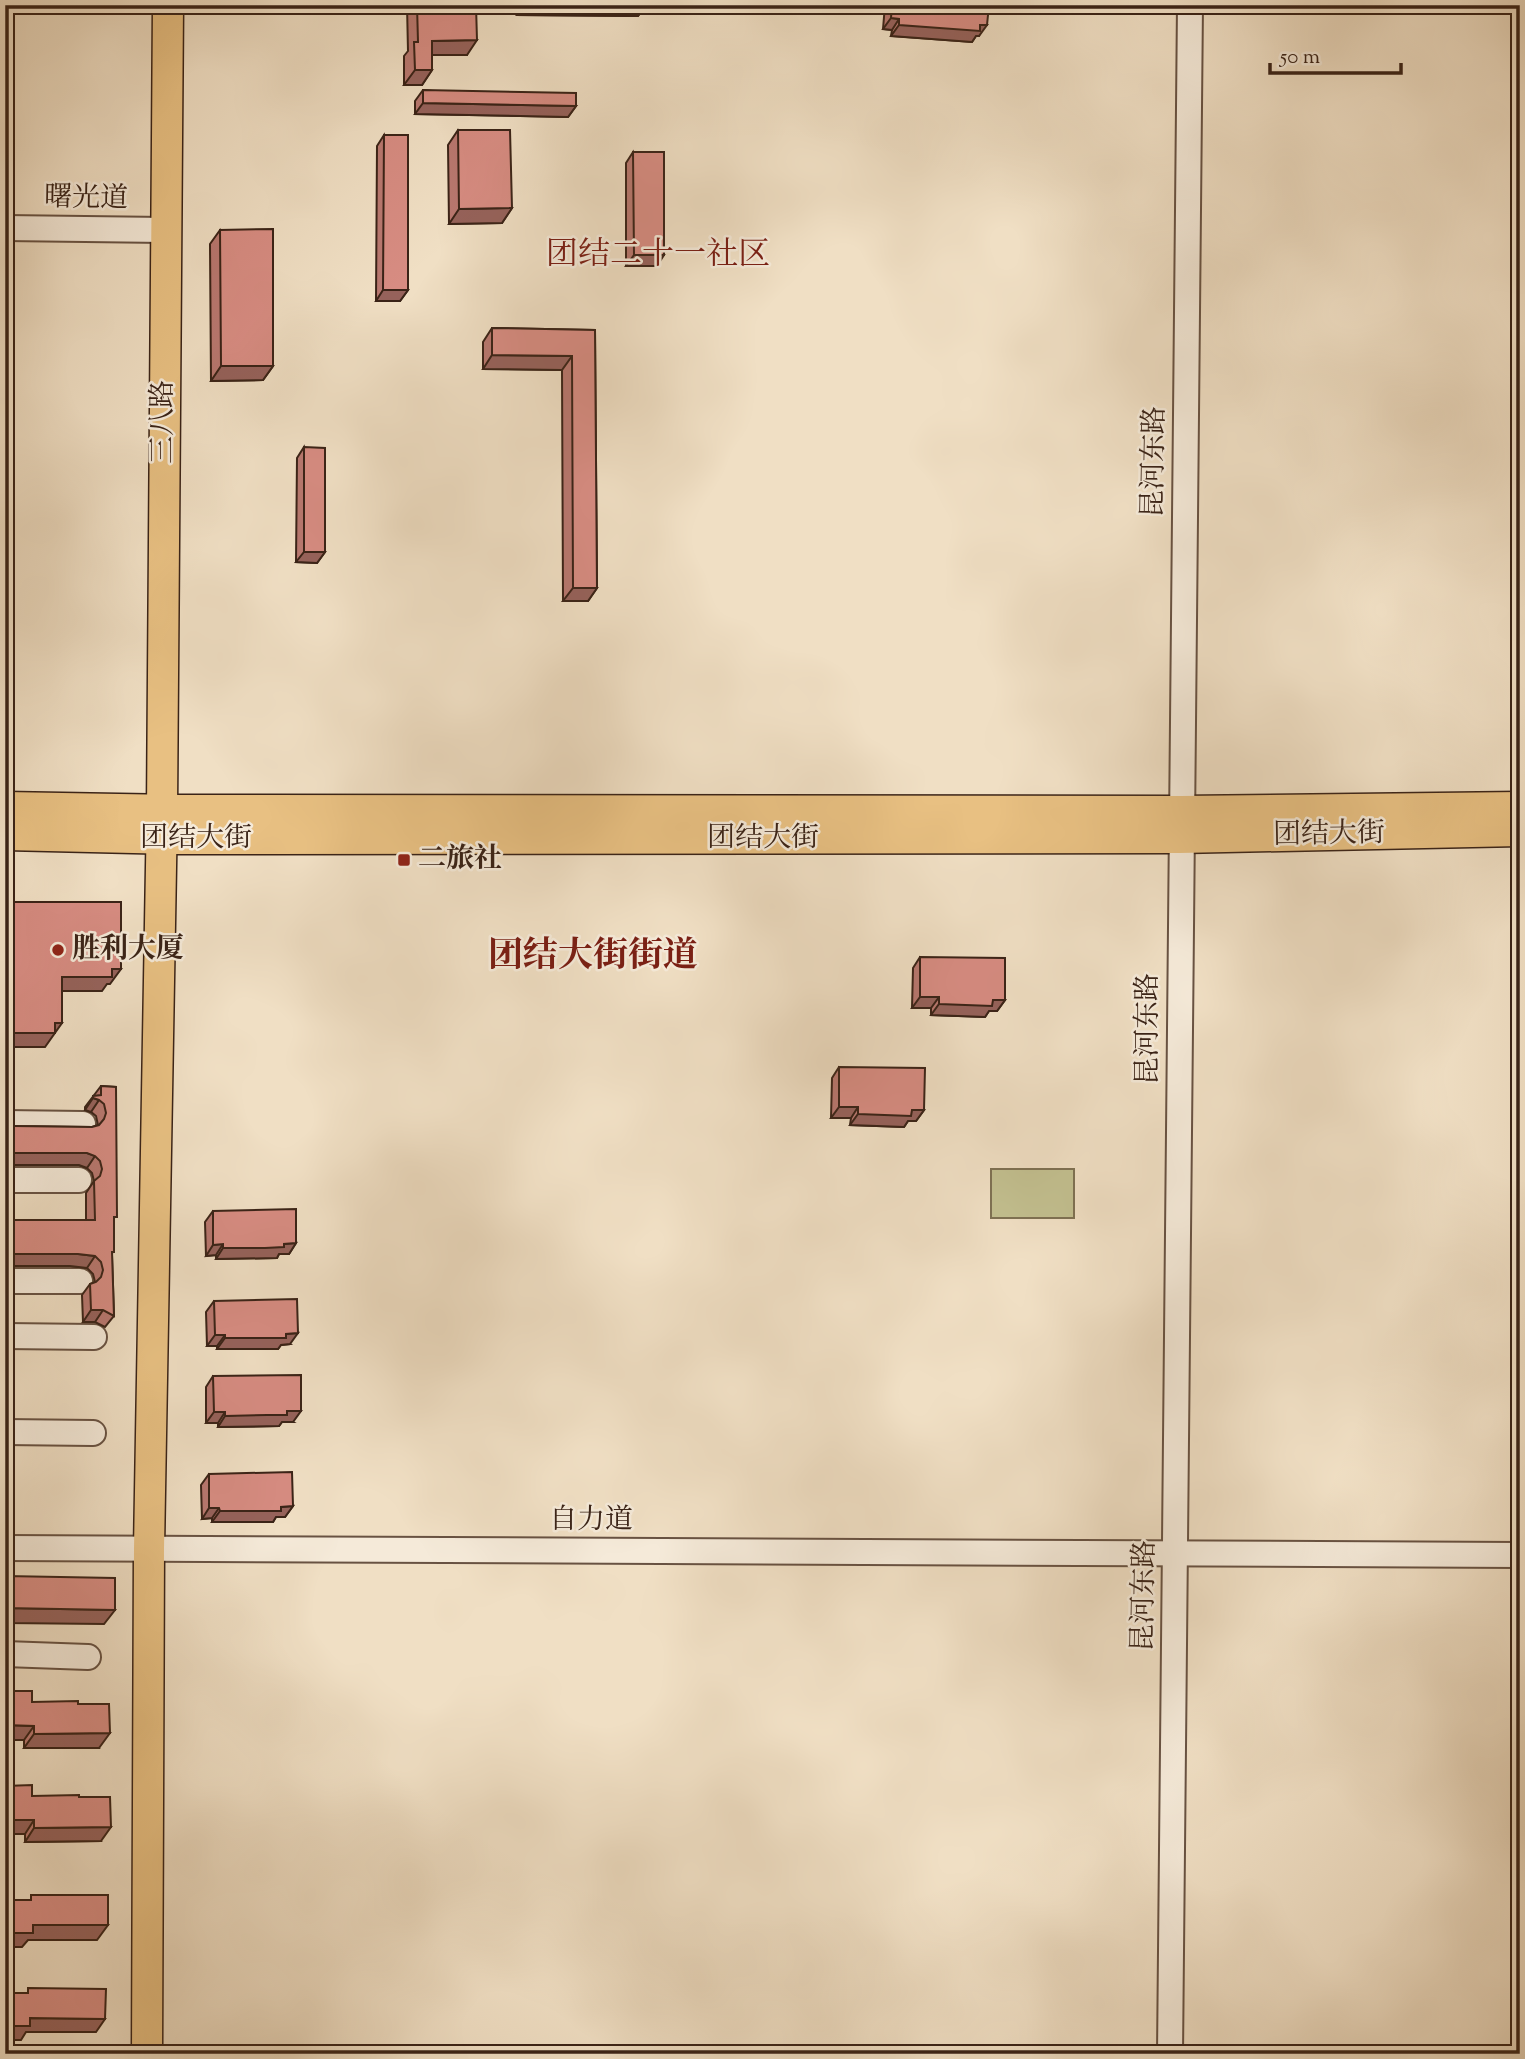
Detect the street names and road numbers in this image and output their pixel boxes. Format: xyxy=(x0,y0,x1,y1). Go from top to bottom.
street label: 曙光道 xyxy=(44,178,128,220)
street label: 三八路 xyxy=(144,380,184,464)
street label: 昆河东路 xyxy=(1134,406,1176,518)
street label: 团结大街 xyxy=(1273,814,1385,856)
street label: 团结大街 xyxy=(140,819,252,859)
street label: 团结大街 xyxy=(707,819,819,859)
street label: 昆河东路 xyxy=(1129,973,1169,1085)
street label: 自力道 xyxy=(549,1501,633,1541)
street label: 昆河东路 xyxy=(1124,1540,1166,1652)

